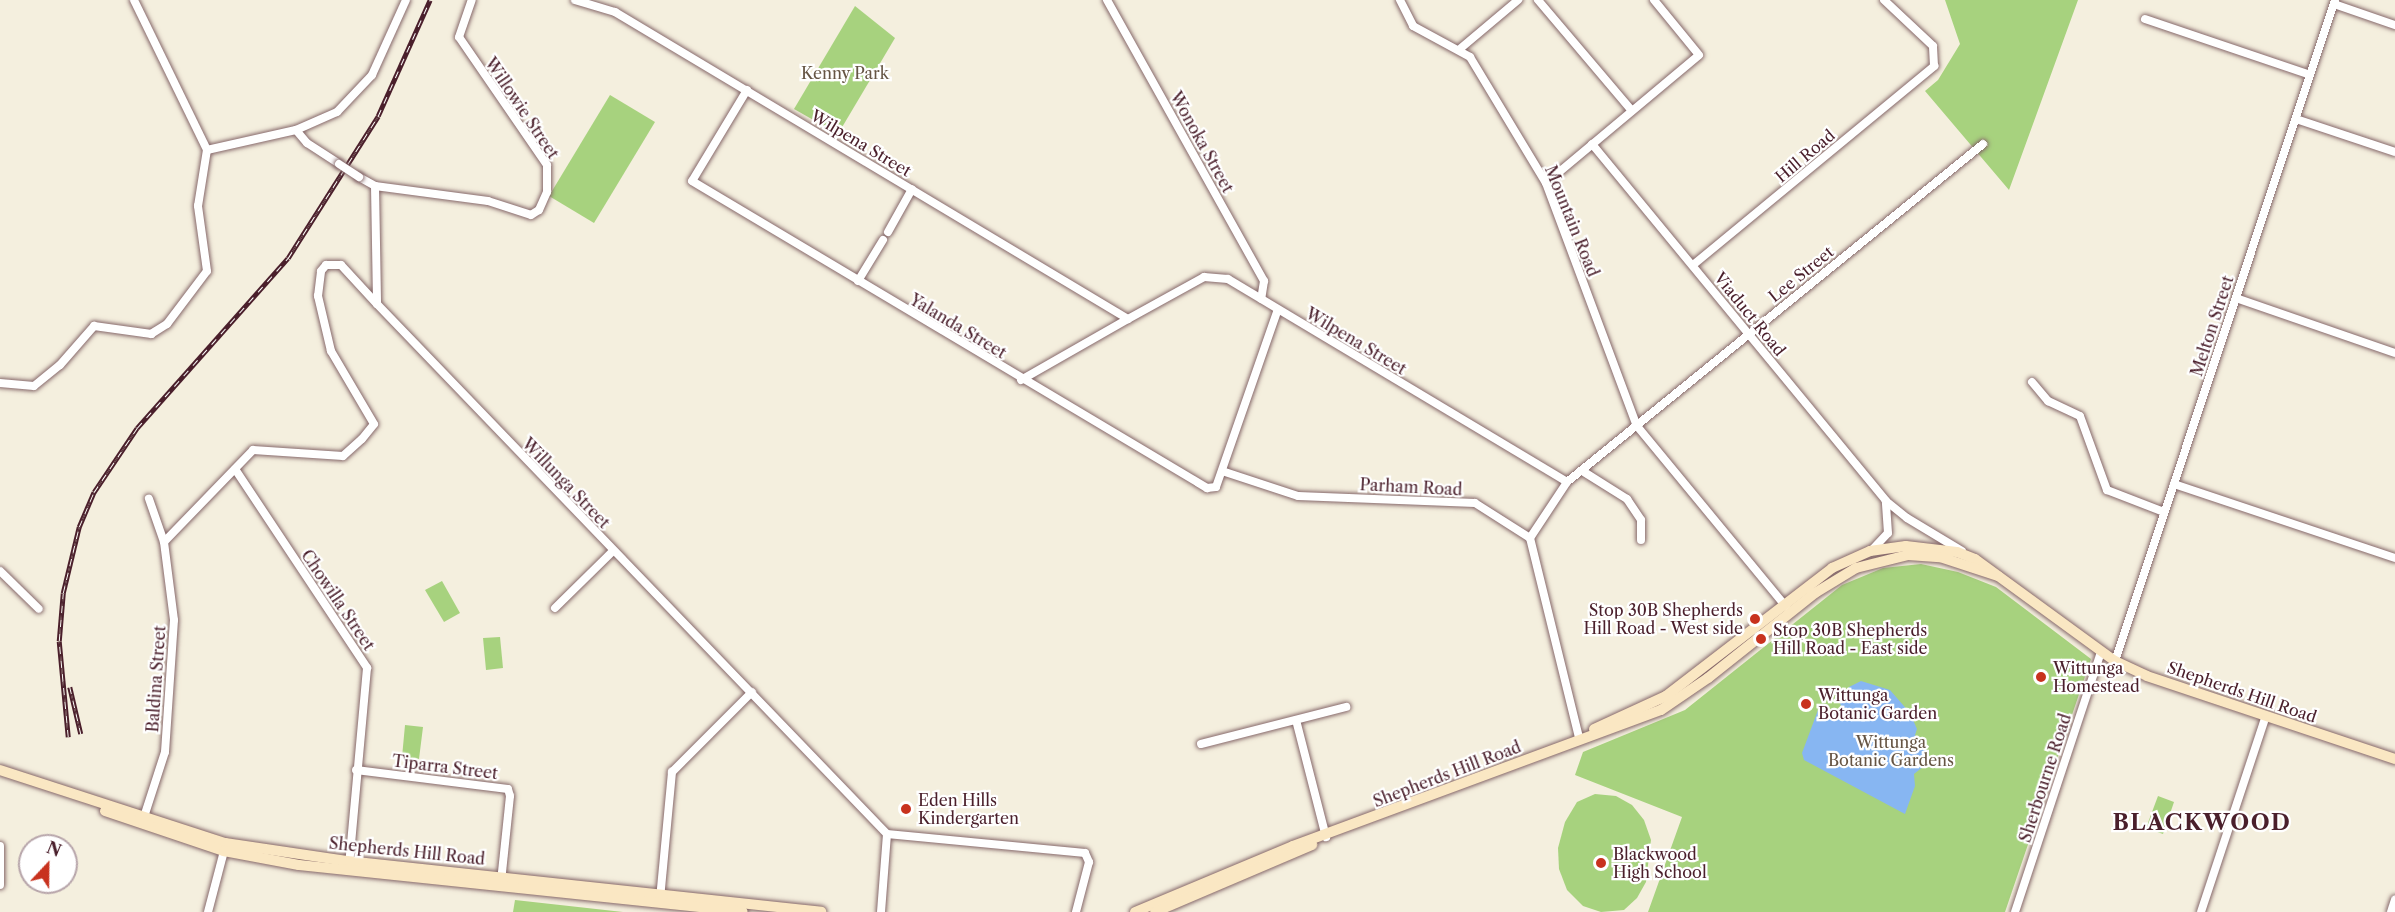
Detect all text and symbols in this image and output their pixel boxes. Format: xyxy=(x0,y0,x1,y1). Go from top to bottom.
street label: Willowie Street xyxy=(481,54,563,162)
park label: Kenny Park xyxy=(801,63,889,83)
street label: Wonoka Street xyxy=(1166,88,1238,196)
street label: Wilpena Street xyxy=(807,105,915,181)
street label: Hill Road xyxy=(1771,126,1839,186)
street label: Mountain Road xyxy=(1541,163,1603,279)
street label: Lee Street xyxy=(1765,242,1837,306)
street label: Viaduct Road xyxy=(1710,268,1790,360)
street label: Melton Street xyxy=(2187,273,2237,379)
street label: Yalanda Street xyxy=(906,290,1010,362)
street label: Wilpena Street xyxy=(1302,303,1410,379)
street label: Willunga Street xyxy=(518,434,614,532)
street label: Parham Road xyxy=(1359,475,1463,499)
street label: Chowilla Street xyxy=(297,546,379,654)
place label: Stop 30B Shepherds Hill Road - West side xyxy=(1583,600,1743,638)
marker: Stop 30B Shepherds Hill Road - West side xyxy=(1748,612,1762,626)
place label: Stop 30B Shepherds Hill Road - East side xyxy=(1773,620,1928,658)
street label: Baldina Street xyxy=(143,625,169,733)
marker: Stop 30B Shepherds Hill Road - East side xyxy=(1754,632,1768,646)
street label: Shepherds Hill Road xyxy=(2165,657,2319,727)
place label: Wittunga Homestead xyxy=(2053,658,2140,696)
marker: Wittunga Homestead xyxy=(2034,670,2048,684)
place label: Wittunga Botanic Garden xyxy=(1818,685,1937,723)
marker: Wittunga Botanic Garden xyxy=(1799,697,1813,711)
street label: Sherbourne Road xyxy=(2015,711,2075,845)
park label: Wittunga Botanic Gardens xyxy=(1828,732,1954,770)
street label: Shepherds Hill Road xyxy=(1370,737,1524,811)
street label: Tiparra Street xyxy=(391,751,499,783)
place label: Eden Hills Kindergarten xyxy=(918,790,1019,828)
marker: Eden Hills Kindergarten xyxy=(899,802,913,816)
district label: BLACKWOOD xyxy=(2113,810,2291,836)
street label: Shepherds Hill Road xyxy=(328,833,486,869)
north arrow xyxy=(18,834,78,894)
text: N xyxy=(44,837,64,861)
place label: Blackwood High School xyxy=(1613,844,1707,882)
marker: Blackwood High School xyxy=(1594,856,1608,870)

